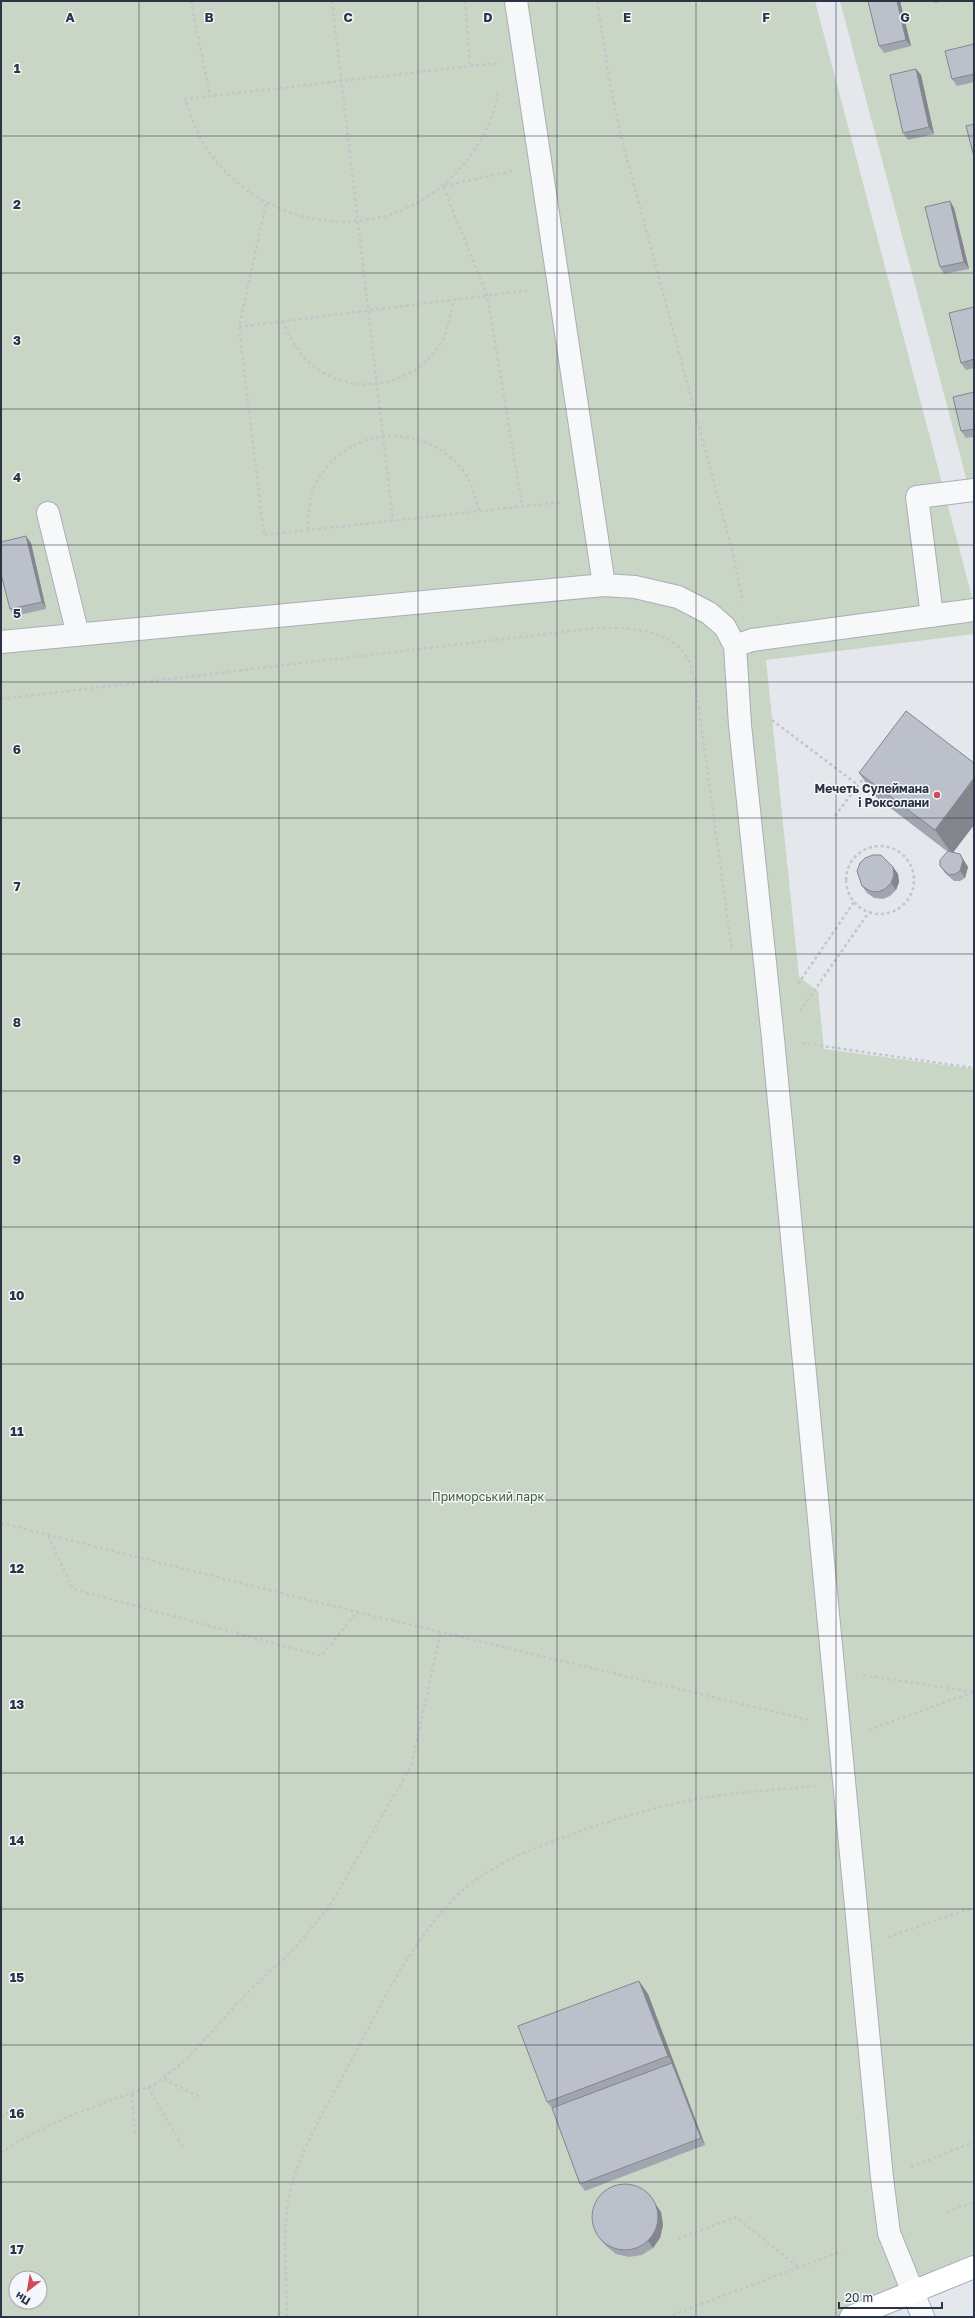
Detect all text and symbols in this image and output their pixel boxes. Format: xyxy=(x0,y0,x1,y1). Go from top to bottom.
text: A xyxy=(65,9,75,25)
text: B xyxy=(204,9,214,25)
text: C xyxy=(343,9,353,25)
text: D xyxy=(483,9,493,25)
text: E xyxy=(623,9,631,25)
text: F xyxy=(762,9,770,25)
text: G xyxy=(900,9,910,25)
text: 1 xyxy=(14,60,21,76)
text: 2 xyxy=(13,196,21,212)
text: 3 xyxy=(13,332,21,348)
text: 4 xyxy=(13,469,21,485)
text: 5 xyxy=(13,605,21,621)
text: 6 xyxy=(13,741,21,757)
place label: Мечеть Сулеймана і Роксолани xyxy=(815,781,929,810)
marker: Мечеть Сулеймана і Роксолани xyxy=(932,790,942,800)
text: 7 xyxy=(13,878,21,894)
text: 8 xyxy=(13,1014,21,1030)
text: 9 xyxy=(13,1151,21,1167)
text: 10 xyxy=(9,1287,25,1303)
text: 11 xyxy=(10,1423,24,1439)
park label: Приморський парк xyxy=(432,1489,544,1504)
text: 12 xyxy=(10,1560,24,1576)
text: 13 xyxy=(10,1696,24,1712)
text: 14 xyxy=(10,1832,24,1848)
text: 15 xyxy=(10,1969,24,1985)
text: 16 xyxy=(10,2105,24,2121)
text: 17 xyxy=(10,2241,24,2257)
north arrow xyxy=(8,2270,48,2310)
scale bar xyxy=(839,2284,942,2310)
text: Пн xyxy=(13,2289,32,2308)
text: 20 m xyxy=(845,2290,873,2305)

